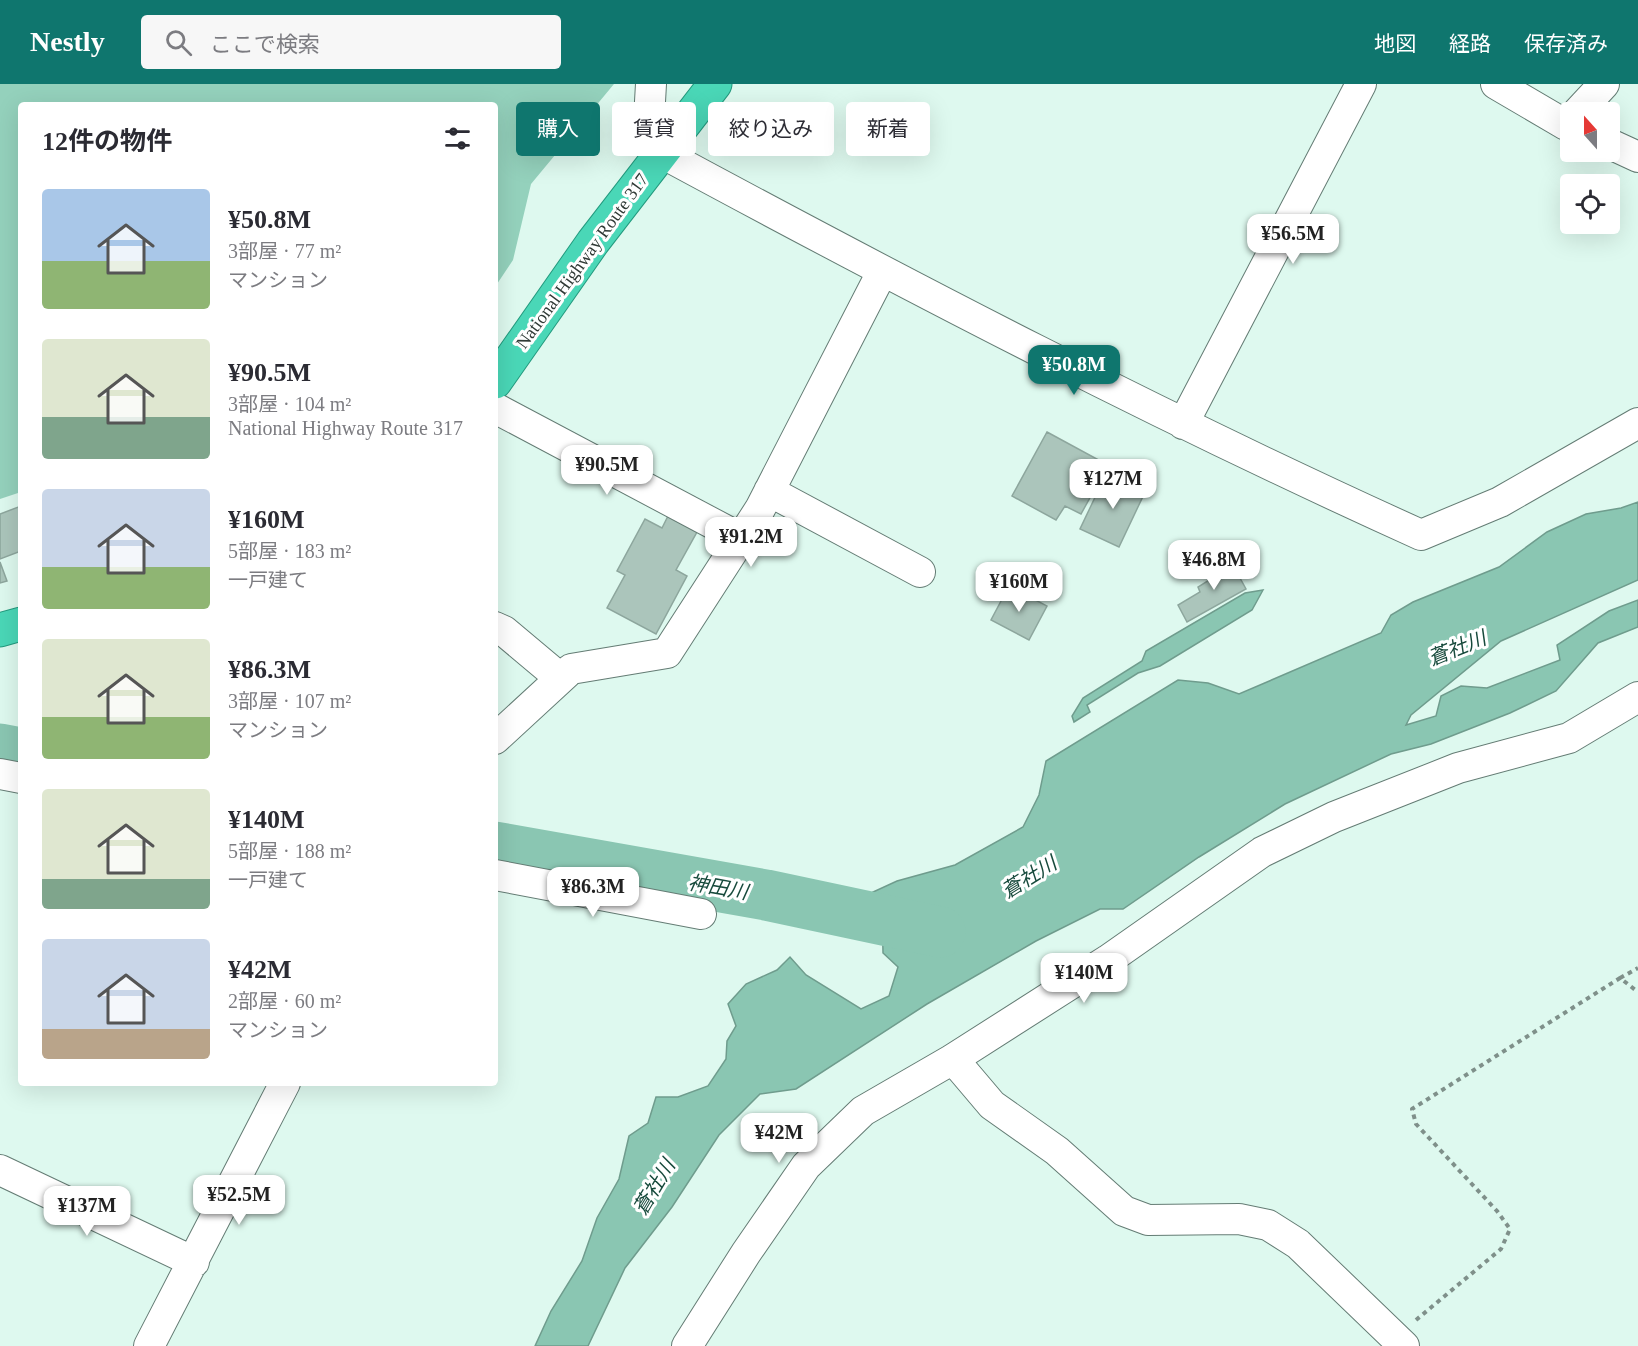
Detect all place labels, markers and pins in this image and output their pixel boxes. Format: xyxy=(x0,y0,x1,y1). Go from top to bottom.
pin: ¥56.5M xyxy=(1244,214,1342,265)
pin: ¥50.8M xyxy=(1025,345,1123,396)
pin: ¥90.5M xyxy=(558,445,656,496)
pin: ¥127M xyxy=(1071,459,1155,510)
pin: ¥91.2M xyxy=(702,517,800,568)
pin: ¥46.8M xyxy=(1165,540,1263,591)
pin: ¥160M xyxy=(977,562,1061,613)
pin: ¥86.3M xyxy=(544,867,642,918)
pin: ¥140M xyxy=(1042,953,1126,1004)
pin: ¥42M xyxy=(743,1113,815,1164)
pin: ¥52.5M xyxy=(190,1175,288,1226)
pin: ¥137M xyxy=(45,1186,129,1237)

